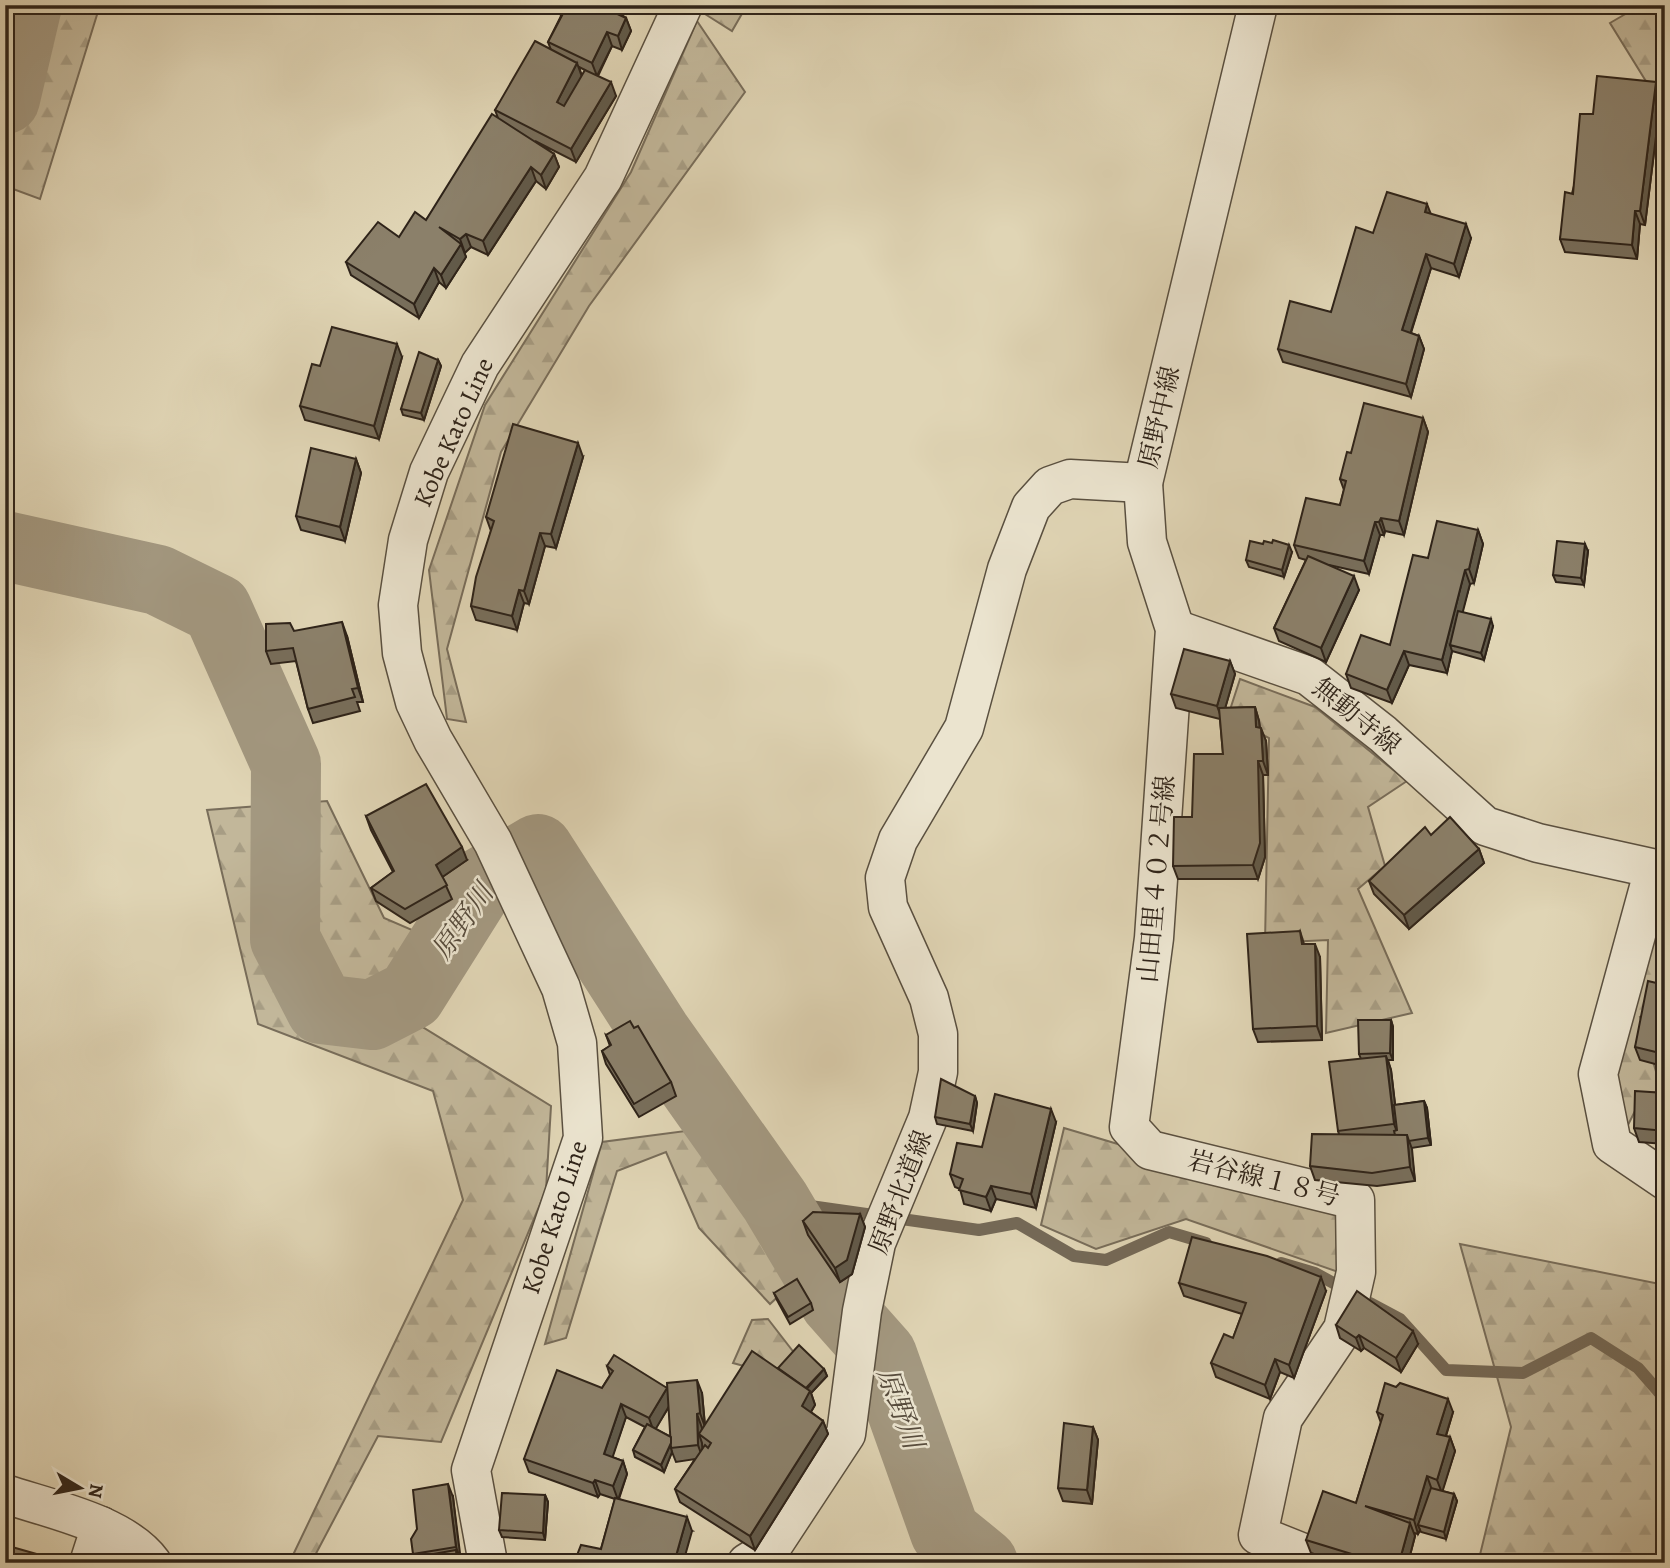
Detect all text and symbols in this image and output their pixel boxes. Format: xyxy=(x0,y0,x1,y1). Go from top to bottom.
street label: Kobe Kato Line xyxy=(405,352,502,512)
street label: 原野中線 xyxy=(1131,363,1188,472)
street label: 無動寺線 xyxy=(1305,670,1408,763)
street label: 山田里４０２号線 xyxy=(1130,774,1183,984)
water label: 原野川 xyxy=(423,874,504,967)
street label: 原野北道線 xyxy=(861,1125,940,1259)
street label: Kobe Kato Line xyxy=(513,1136,596,1299)
street label: 岩谷線１８号 xyxy=(1184,1143,1344,1214)
water label: 原野川 xyxy=(868,1362,933,1457)
north arrow xyxy=(46,1452,116,1522)
text: N xyxy=(82,1482,110,1500)

